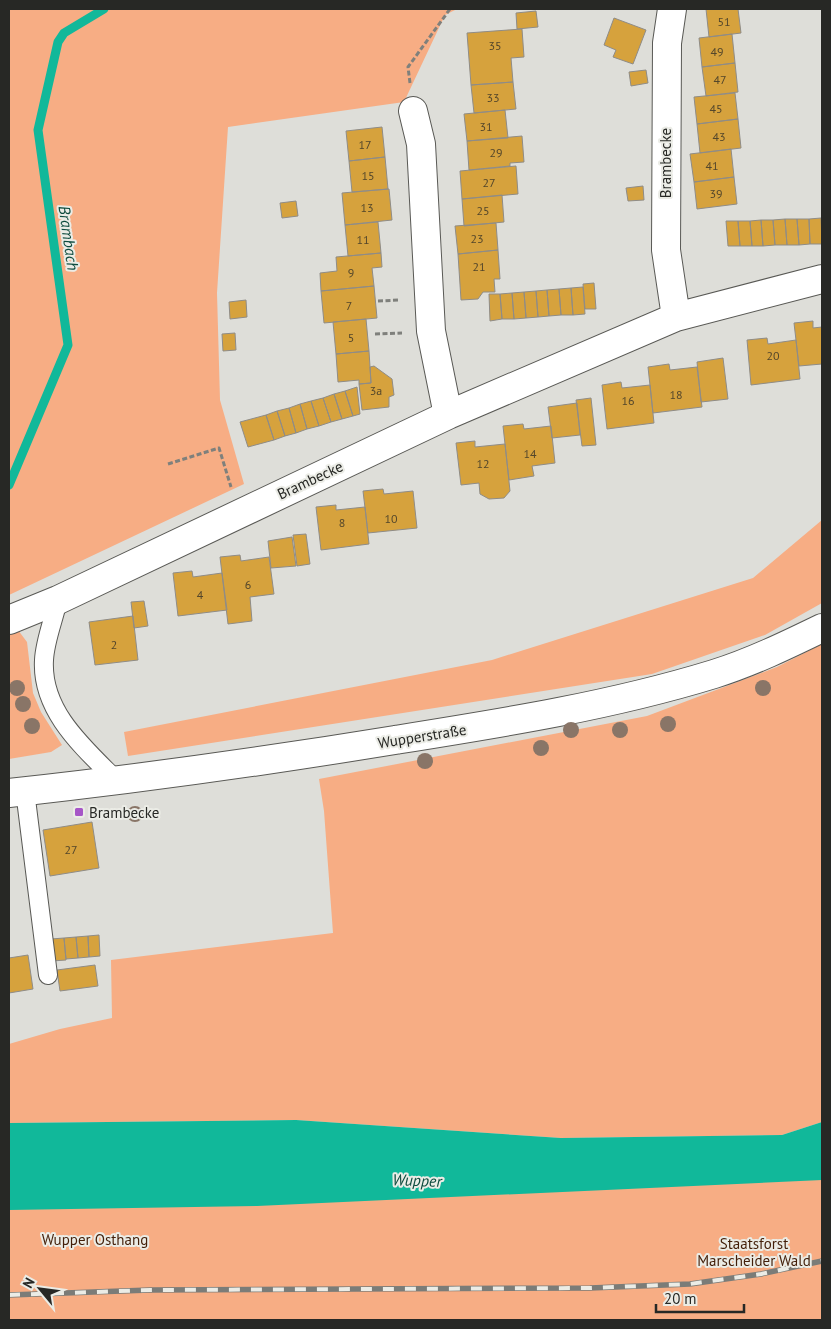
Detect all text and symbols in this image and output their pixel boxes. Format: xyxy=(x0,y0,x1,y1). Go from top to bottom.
house number: 51 xyxy=(717,14,731,29)
house number: 35 xyxy=(488,38,502,53)
house number: 49 xyxy=(710,44,724,59)
house number: 47 xyxy=(713,72,727,87)
house number: 33 xyxy=(486,90,500,105)
house number: 45 xyxy=(709,101,723,116)
house number: 31 xyxy=(479,119,493,134)
street label: Brambecke xyxy=(656,128,675,198)
house number: 43 xyxy=(712,129,726,144)
house number: 17 xyxy=(358,137,372,152)
house number: 29 xyxy=(489,145,503,160)
house number: 41 xyxy=(705,158,719,173)
house number: 15 xyxy=(361,168,375,183)
house number: 27 xyxy=(482,175,496,190)
house number: 39 xyxy=(709,186,723,201)
house number: 13 xyxy=(360,200,374,215)
house number: 25 xyxy=(476,203,490,218)
water label: Brambach xyxy=(55,204,83,272)
house number: 23 xyxy=(470,231,484,246)
house number: 11 xyxy=(356,232,370,247)
house number: 21 xyxy=(472,259,486,274)
house number: 9 xyxy=(348,265,354,280)
house number: 7 xyxy=(346,298,352,313)
house number: 5 xyxy=(348,330,354,345)
house number: 20 xyxy=(766,348,780,363)
house number: 3a xyxy=(370,383,382,398)
house number: 18 xyxy=(669,387,683,402)
house number: 16 xyxy=(621,393,635,408)
house number: 14 xyxy=(523,446,537,461)
house number: 12 xyxy=(476,456,490,471)
street label: Brambecke xyxy=(274,457,346,503)
house number: 10 xyxy=(384,511,398,526)
house number: 8 xyxy=(339,515,345,530)
house number: 6 xyxy=(245,577,251,592)
house number: 4 xyxy=(197,587,204,602)
house number: 2 xyxy=(111,637,117,652)
street label: Wupperstraße xyxy=(376,720,468,752)
place label: Brambecke xyxy=(89,803,159,822)
marker: Brambecke xyxy=(73,806,85,818)
house number: 27 xyxy=(64,842,78,857)
water label: Wupper xyxy=(392,1169,444,1191)
park label: Wupper Osthang xyxy=(42,1230,148,1249)
park label: Staatsforst Marscheider Wald xyxy=(697,1234,811,1270)
north arrow xyxy=(15,1264,65,1314)
text: N xyxy=(19,1274,39,1291)
scale bar xyxy=(656,1282,744,1314)
text: 20 m xyxy=(664,1289,697,1308)

